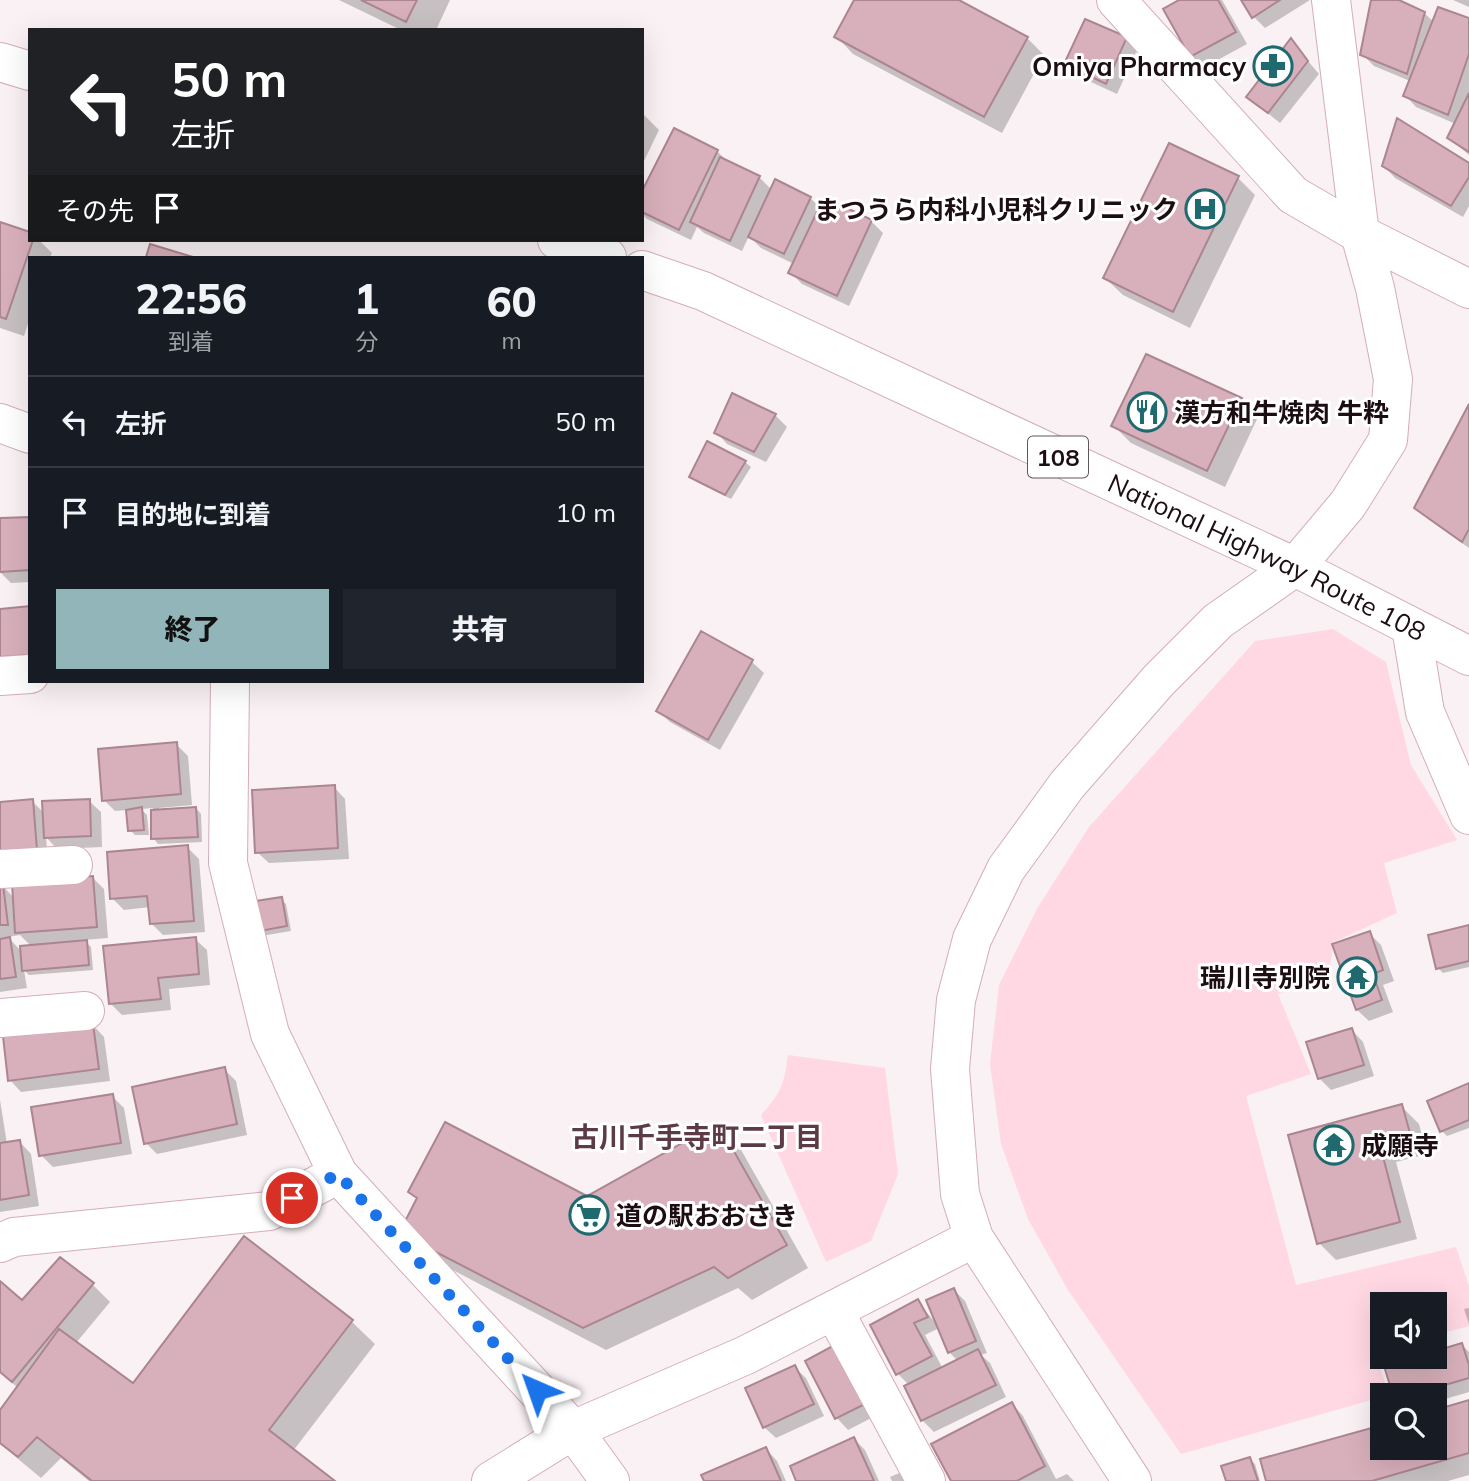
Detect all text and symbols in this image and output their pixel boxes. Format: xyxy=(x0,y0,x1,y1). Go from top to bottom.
pharmacy icon: Omiya Pharmacy xyxy=(1252,45,1294,87)
text: 50 m xyxy=(171,48,287,109)
place label: Omiya Pharmacy xyxy=(1032,50,1247,83)
icon: left xyxy=(56,56,147,147)
text: 左折 xyxy=(171,114,235,154)
hospital icon: まつうら内科小児科クリニック xyxy=(1184,188,1226,230)
icon: arrive xyxy=(148,189,186,227)
place label: まつうら内科小児科クリニック xyxy=(814,193,1178,226)
text: その先 xyxy=(56,194,134,227)
text: 22:56 xyxy=(135,272,247,325)
text: 1 xyxy=(354,272,379,325)
text: 60 xyxy=(486,275,537,328)
text: m xyxy=(502,326,522,355)
text: 到着 xyxy=(168,327,214,356)
text: 分 xyxy=(355,327,378,356)
restaurant icon: 漢方和牛焼肉 牛粋 xyxy=(1126,391,1168,433)
place label: 漢方和牛焼肉 牛粋 xyxy=(1174,396,1389,429)
icon: left xyxy=(56,403,94,441)
text: 50 m xyxy=(555,405,616,438)
text: 左折 xyxy=(115,407,167,440)
road number: 108 xyxy=(1028,436,1088,478)
street label: National Highway Route 108 xyxy=(1103,466,1431,648)
icon: arrive xyxy=(56,494,94,532)
text: 10 m xyxy=(555,496,616,529)
text: 目的地に到着 xyxy=(115,498,271,531)
button: 終了 xyxy=(56,589,329,669)
button: 共有 xyxy=(343,589,616,669)
temple icon: 瑞川寺別院 xyxy=(1336,956,1378,998)
place label: 瑞川寺別院 xyxy=(1200,961,1330,994)
district label: 古川千手寺町二丁目 xyxy=(571,1119,823,1154)
temple icon: 成願寺 xyxy=(1313,1124,1355,1166)
place label: 成願寺 xyxy=(1361,1129,1439,1162)
pin xyxy=(262,1168,322,1228)
icon: arrive xyxy=(273,1179,311,1217)
supermarket icon: 道の駅おおさき xyxy=(568,1194,610,1236)
place label: 道の駅おおさき xyxy=(616,1199,798,1232)
map controls xyxy=(1370,1292,1447,1460)
button: sound xyxy=(1370,1292,1447,1369)
position arrow xyxy=(500,1353,574,1427)
button: search xyxy=(1370,1383,1447,1460)

